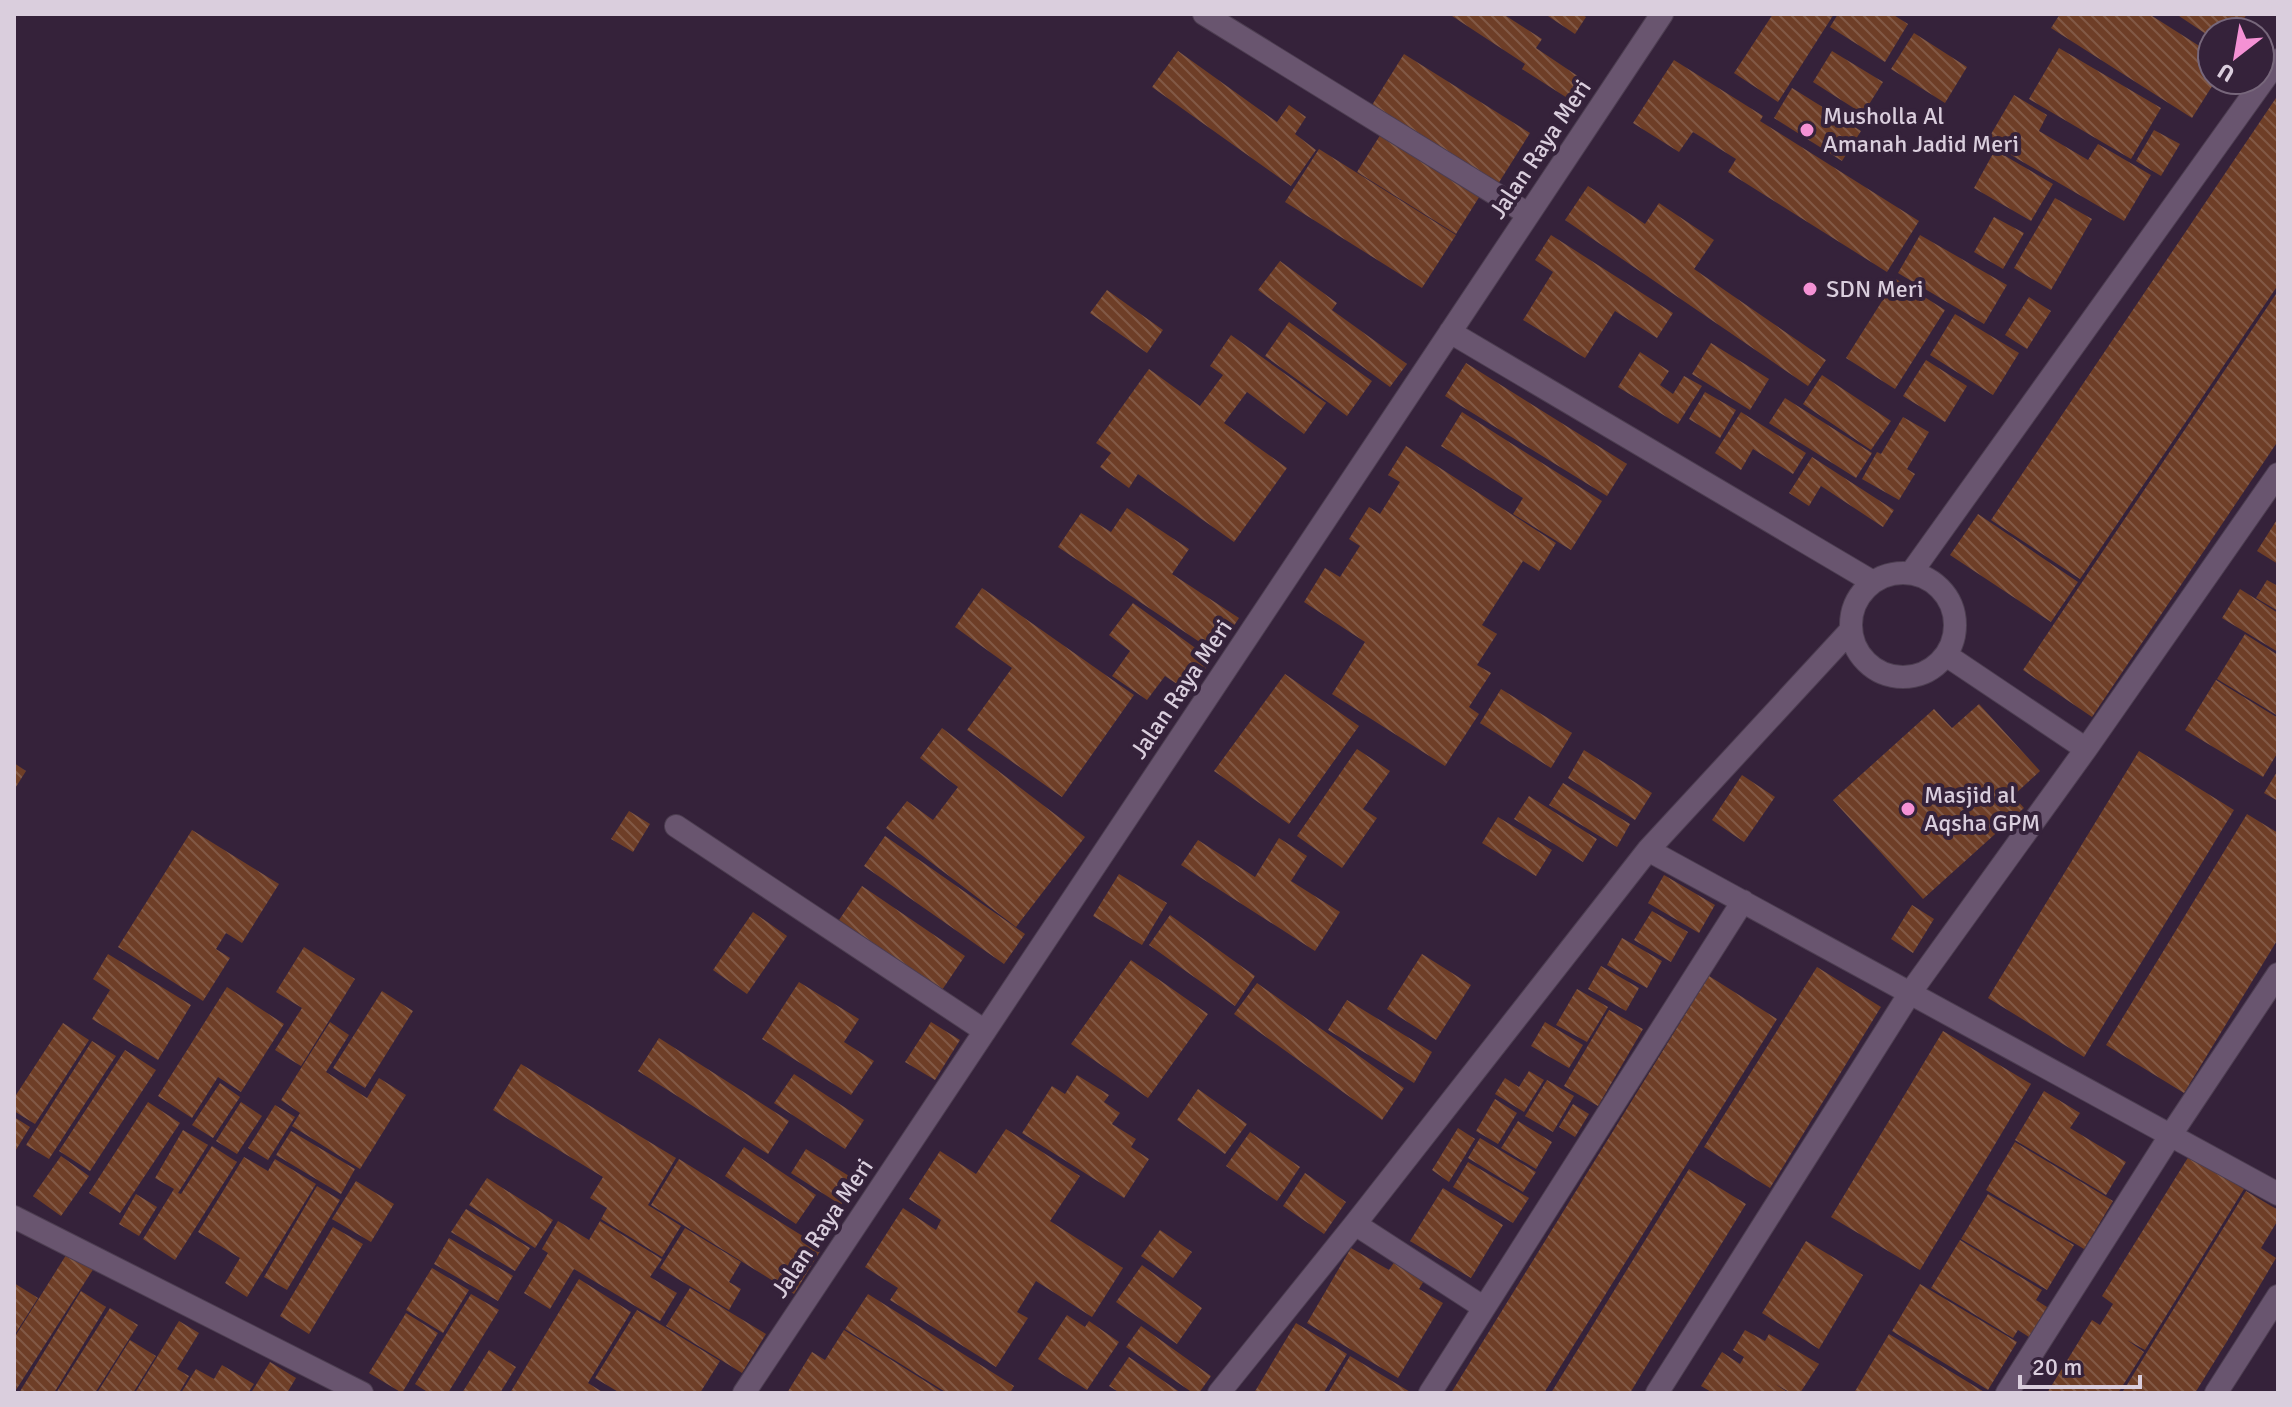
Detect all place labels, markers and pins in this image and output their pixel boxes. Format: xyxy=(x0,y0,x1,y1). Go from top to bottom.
place label: Musholla Al Amanah Jadid Meri xyxy=(1823,101,2019,159)
marker: Musholla Al Amanah Jadid Meri xyxy=(1798,121,1816,139)
place label: SDN Meri xyxy=(1826,274,1924,304)
marker: SDN Meri xyxy=(1801,280,1819,298)
place label: Masjid al Aqsha GPM xyxy=(1924,780,2040,838)
marker: Masjid al Aqsha GPM xyxy=(1899,800,1917,818)

